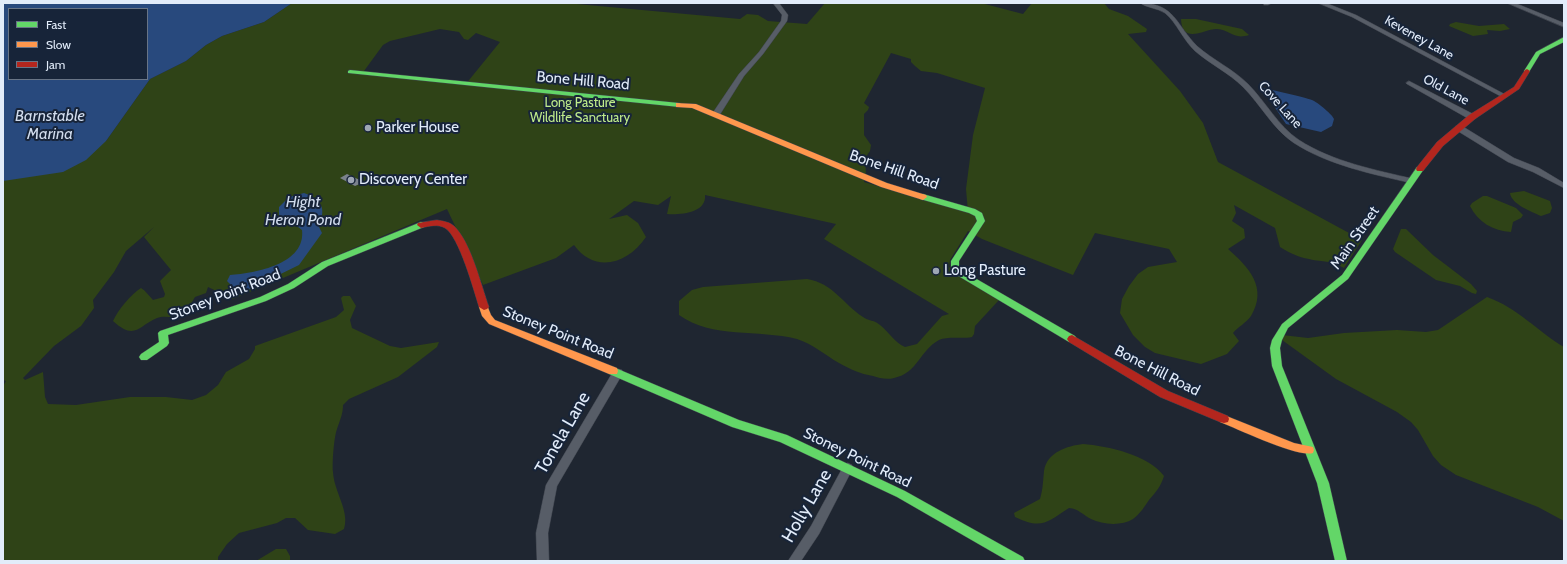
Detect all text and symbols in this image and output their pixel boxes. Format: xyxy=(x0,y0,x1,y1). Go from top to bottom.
legend xyxy=(8,8,148,80)
street label: Keveney Lane xyxy=(1382,13,1456,63)
text: Fast xyxy=(46,17,66,32)
text: Slow xyxy=(46,37,71,52)
text: Jam xyxy=(46,57,65,72)
street label: Bone Hill Road xyxy=(536,68,630,94)
street label: Old Lane xyxy=(1420,71,1472,109)
street label: Cove Lane xyxy=(1255,78,1305,132)
park label: Long Pasture Wildlife Sanctuary xyxy=(530,95,630,126)
water label: Barnstable Marina xyxy=(15,106,85,144)
place label: Parker House xyxy=(376,119,459,137)
marker: Parker House xyxy=(363,123,373,133)
street label: Bone Hill Road xyxy=(847,146,941,194)
place label: Discovery Center xyxy=(359,171,467,189)
marker: Discovery Center xyxy=(346,175,356,185)
water label: Hight Heron Pond xyxy=(265,192,341,230)
street label: Main Street xyxy=(1327,203,1383,273)
place label: Long Pasture xyxy=(944,262,1026,280)
street label: Stoney Point Road xyxy=(167,265,283,325)
marker: Long Pasture xyxy=(931,266,941,276)
street label: Stoney Point Road xyxy=(500,303,616,363)
street label: Bone Hill Road xyxy=(1111,342,1203,400)
street label: Tonela Lane xyxy=(531,388,595,478)
street label: Stoney Point Road xyxy=(800,424,914,492)
street label: Holly Lane xyxy=(777,466,837,546)

